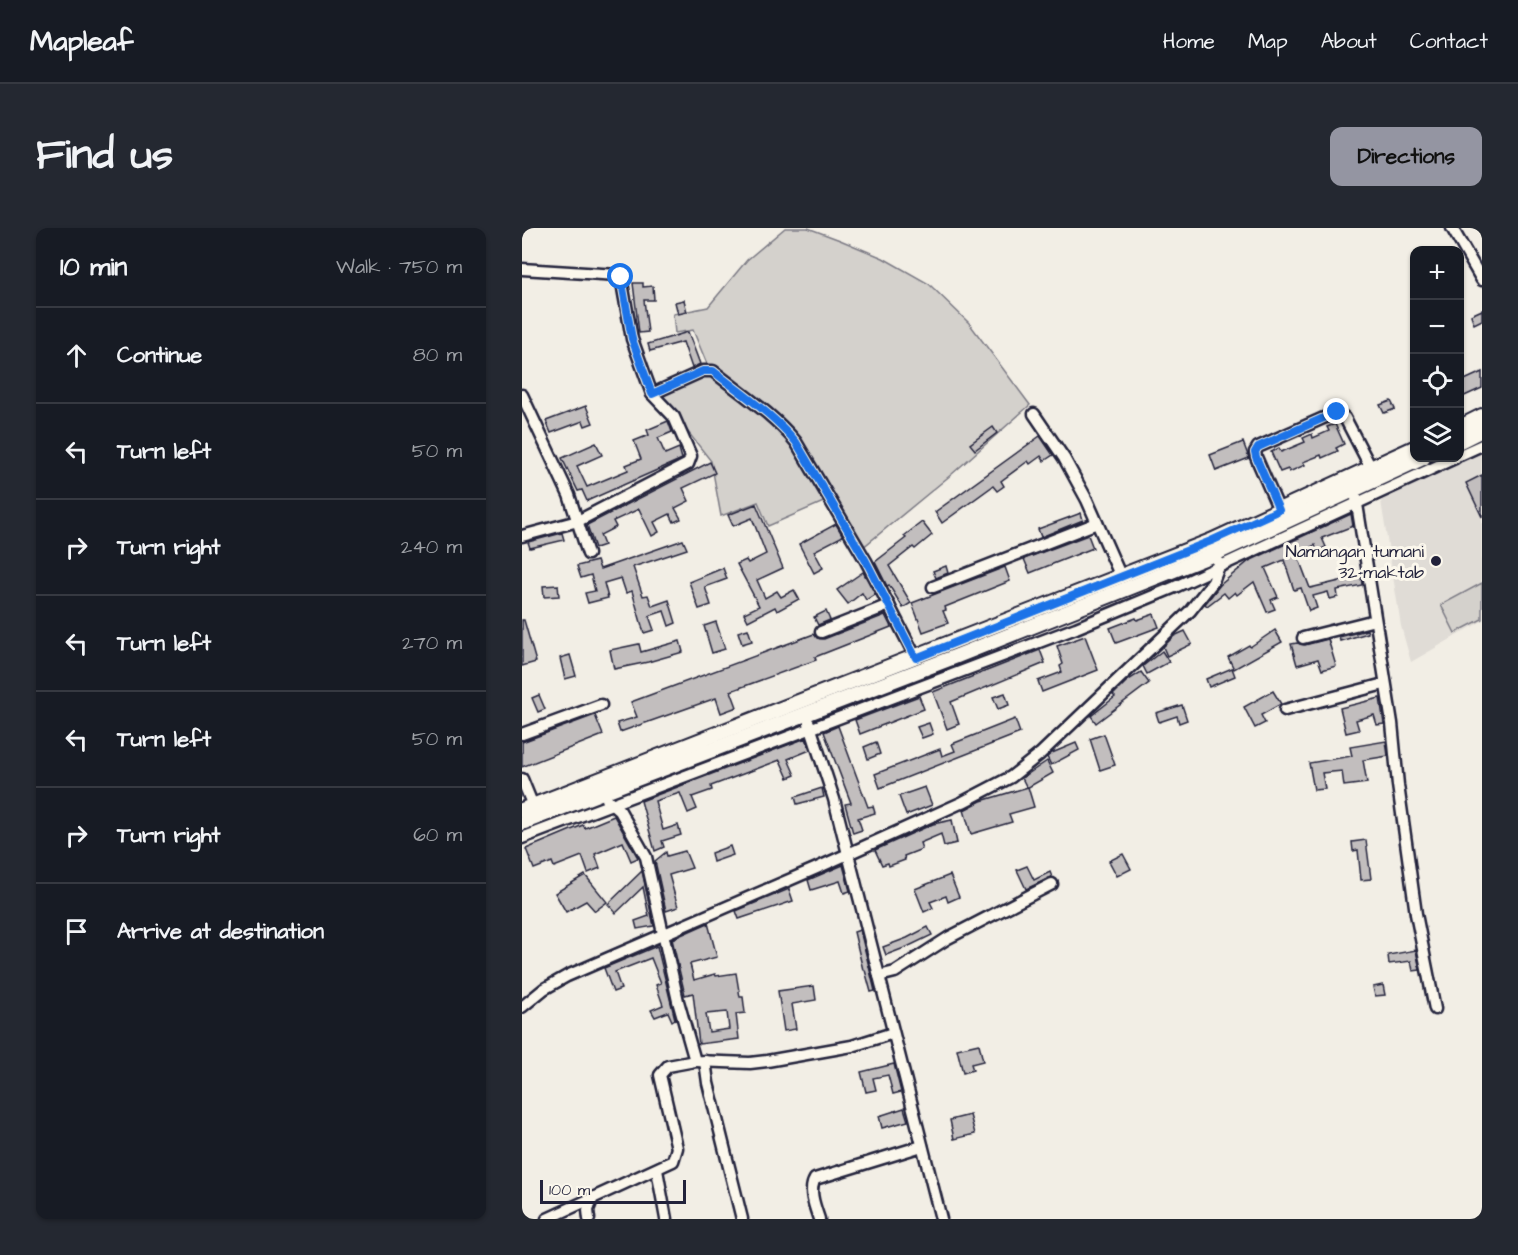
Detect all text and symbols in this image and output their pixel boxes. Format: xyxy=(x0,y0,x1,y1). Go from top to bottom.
text: Mapleaf xyxy=(30,22,133,61)
text: Home xyxy=(1163,27,1215,56)
text: Map xyxy=(1248,27,1288,56)
text: About xyxy=(1321,27,1377,56)
text: Contact xyxy=(1410,27,1488,56)
text: Find us xyxy=(36,127,173,185)
button: Directions xyxy=(1330,127,1482,186)
map controls xyxy=(1410,246,1464,462)
button: + xyxy=(1410,246,1464,300)
text: 10 min xyxy=(60,249,127,285)
text: Walk · 750 m xyxy=(336,253,462,281)
route start xyxy=(607,263,633,289)
button: − xyxy=(1410,300,1464,354)
icon: ahead xyxy=(60,339,93,372)
text: Continue xyxy=(117,340,202,371)
text: 80 m xyxy=(413,341,462,369)
button: locate xyxy=(1410,354,1464,408)
route end xyxy=(1323,398,1349,424)
button: layers xyxy=(1410,408,1464,462)
icon: left xyxy=(60,435,93,468)
text: Turn left xyxy=(117,436,211,467)
text: 50 m xyxy=(412,437,462,465)
icon: right xyxy=(60,531,93,564)
text: Turn right xyxy=(117,532,220,563)
text: 240 m xyxy=(401,533,462,561)
place label: Namangan tumani 32-maktab xyxy=(1285,539,1424,585)
marker: Namangan tumani 32-maktab xyxy=(1429,554,1443,568)
icon: left xyxy=(60,627,93,660)
text: Turn left xyxy=(117,628,211,659)
text: 270 m xyxy=(402,629,462,657)
icon: left xyxy=(60,723,93,756)
text: Turn left xyxy=(117,724,211,755)
text: 50 m xyxy=(412,725,462,753)
icon: right xyxy=(60,819,93,852)
text: Turn right xyxy=(117,820,220,851)
text: 60 m xyxy=(413,821,462,849)
icon: arrive xyxy=(60,915,93,948)
text: Arrive at destination xyxy=(117,916,324,947)
scale bar xyxy=(540,1177,686,1204)
text: 100 m xyxy=(549,1179,590,1201)

